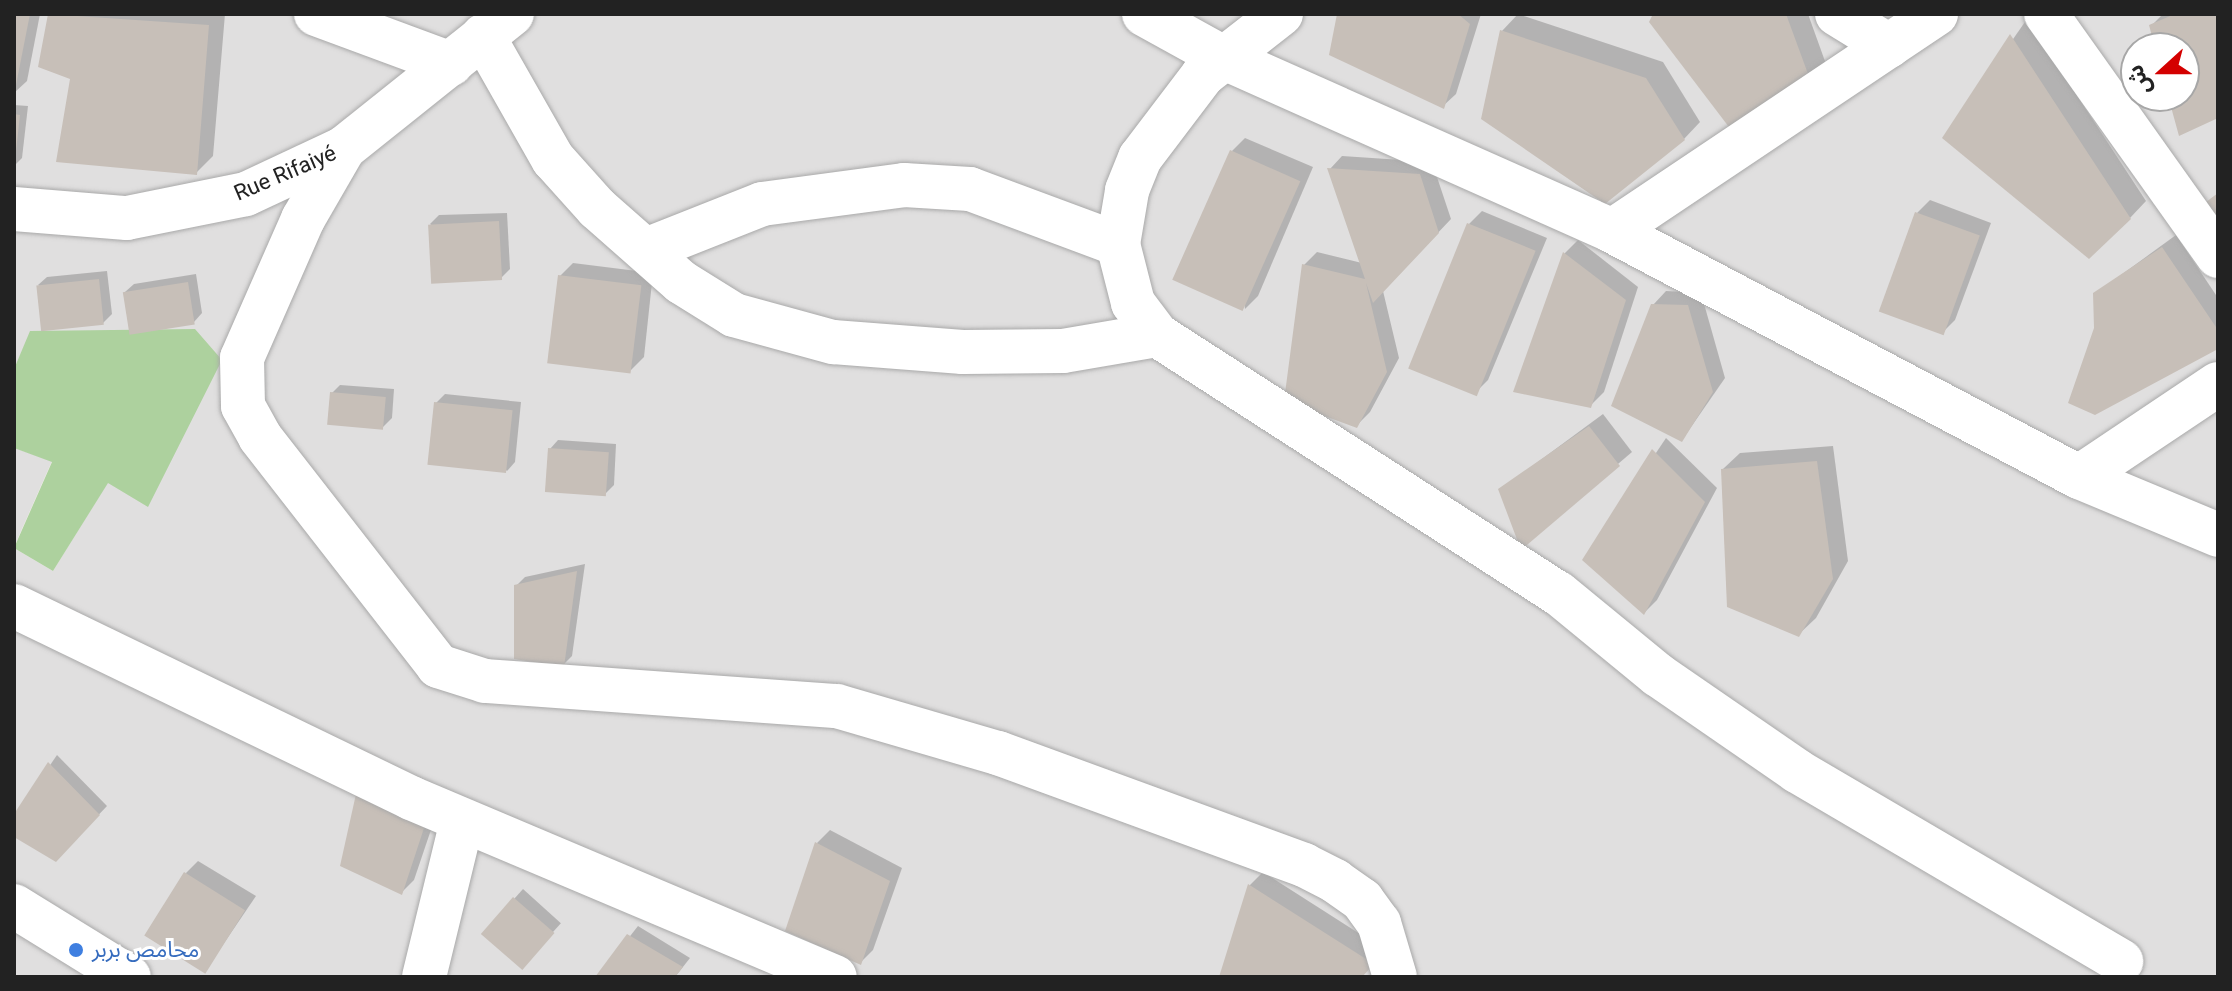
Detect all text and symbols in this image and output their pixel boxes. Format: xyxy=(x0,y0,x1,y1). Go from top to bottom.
north arrow xyxy=(2120,32,2200,112)
text: ش xyxy=(2122,62,2156,99)
street label: Rue Rifaiyé xyxy=(230,140,340,206)
place label: محامص بربر xyxy=(92,937,199,963)
marker: محامص بربر xyxy=(67,941,85,959)

